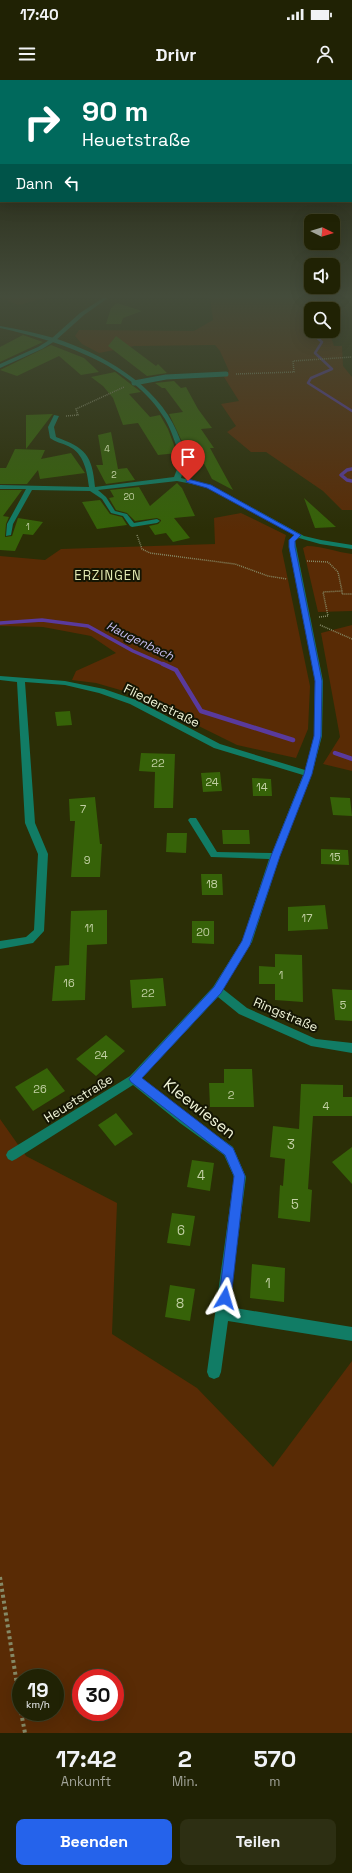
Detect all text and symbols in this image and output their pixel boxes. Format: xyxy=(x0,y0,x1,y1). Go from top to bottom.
text: 17:40 xyxy=(20,5,59,24)
icon: menu xyxy=(16,43,38,65)
text: Drivr xyxy=(156,43,196,66)
icon: person xyxy=(314,43,336,65)
text: 90 m xyxy=(82,93,148,129)
icon: right xyxy=(16,96,68,148)
text: Heuetstraße xyxy=(82,128,190,151)
icon: left xyxy=(61,172,83,194)
text: Dann xyxy=(16,174,53,193)
north arrow xyxy=(304,214,340,250)
map controls xyxy=(304,214,340,338)
button: sound xyxy=(304,258,340,294)
button: search xyxy=(304,302,340,338)
pin xyxy=(171,440,205,481)
house number: 4 xyxy=(104,443,110,455)
icon: arrive xyxy=(177,446,199,468)
house number: 2 xyxy=(111,469,117,481)
house number: 20 xyxy=(123,491,135,503)
house number: 1 xyxy=(26,521,30,533)
district label: ERZINGEN xyxy=(74,567,142,584)
water label: Haugenbach xyxy=(104,618,177,664)
street label: Fliederstraße xyxy=(121,680,203,731)
house number: 22 xyxy=(151,756,165,770)
house number: 24 xyxy=(205,775,219,789)
house number: 14 xyxy=(256,780,268,794)
house number: 7 xyxy=(80,802,86,816)
house number: 15 xyxy=(329,850,341,864)
house number: 9 xyxy=(84,853,91,867)
house number: 18 xyxy=(206,877,218,891)
house number: 17 xyxy=(302,911,312,925)
house number: 11 xyxy=(84,921,94,935)
house number: 20 xyxy=(196,925,210,939)
house number: 1 xyxy=(279,968,283,982)
house number: 16 xyxy=(63,976,75,990)
house number: 22 xyxy=(141,986,155,1000)
street label: Ringstraße xyxy=(251,993,321,1036)
house number: 5 xyxy=(340,998,347,1012)
house number: 24 xyxy=(94,1048,108,1062)
street label: Heuetstraße xyxy=(41,1070,116,1126)
street label: Kleewiesen xyxy=(159,1074,240,1143)
house number: 26 xyxy=(33,1082,47,1096)
house number: 2 xyxy=(228,1088,235,1102)
house number: 4 xyxy=(323,1099,330,1113)
house number: 3 xyxy=(287,1136,295,1153)
house number: 4 xyxy=(197,1167,205,1184)
house number: 5 xyxy=(291,1196,299,1213)
house number: 6 xyxy=(177,1222,185,1239)
house number: 1 xyxy=(265,1275,271,1292)
position arrow xyxy=(204,1277,246,1319)
house number: 8 xyxy=(176,1295,184,1312)
speed limit sign: 30 xyxy=(72,1669,124,1721)
text: 19 xyxy=(27,1677,49,1703)
text: km/h xyxy=(26,1698,50,1711)
text: 17:42 xyxy=(56,1743,116,1774)
text: 2 xyxy=(178,1743,192,1774)
text: 570 xyxy=(253,1743,296,1774)
text: Ankunft xyxy=(61,1773,111,1790)
text: Min. xyxy=(172,1773,198,1790)
text: m xyxy=(269,1773,280,1790)
button: Beenden xyxy=(16,1819,172,1865)
button: Teilen xyxy=(180,1819,336,1865)

